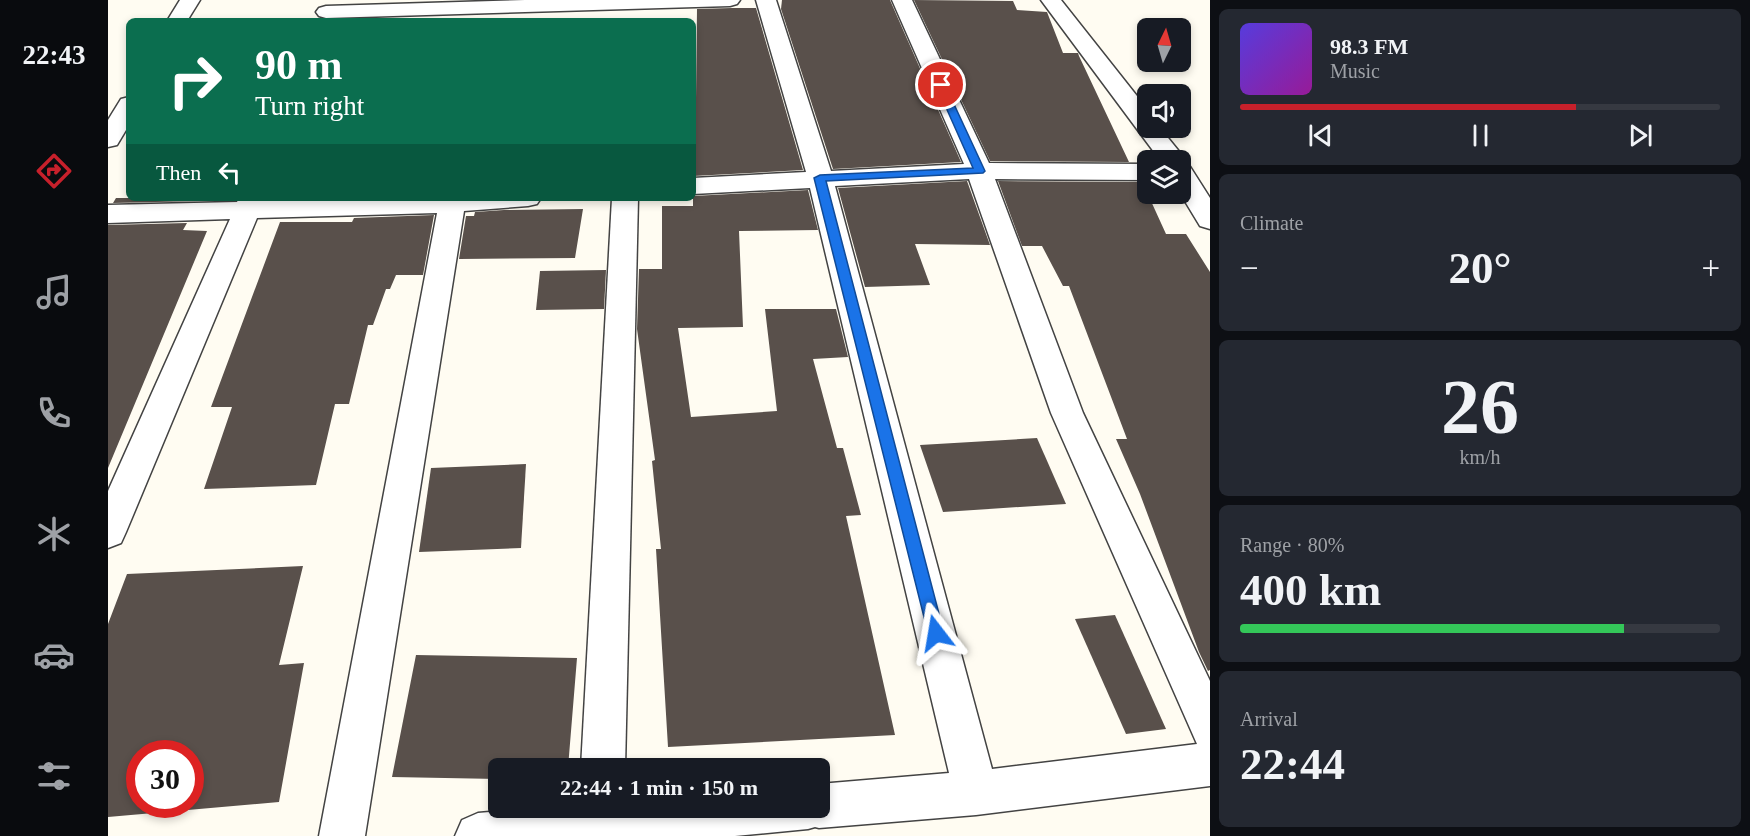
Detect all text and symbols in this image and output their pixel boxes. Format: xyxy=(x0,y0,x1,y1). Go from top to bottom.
north arrow xyxy=(1137,18,1191,72)
map controls xyxy=(1137,18,1191,204)
text: 98.3 FM xyxy=(1330,34,1408,59)
text: 22:43 xyxy=(23,40,86,70)
icon: right xyxy=(156,42,234,120)
text: 90 m xyxy=(255,42,343,88)
pin xyxy=(915,59,966,110)
text: Music xyxy=(1330,60,1380,82)
icon: arrive xyxy=(924,68,957,101)
button: sound xyxy=(1137,84,1191,138)
text: Turn right xyxy=(255,91,364,121)
icon: previous xyxy=(1304,119,1337,152)
icon: pause xyxy=(1464,119,1497,152)
icon: next xyxy=(1624,119,1657,152)
icon: directions xyxy=(33,150,75,192)
button: layers xyxy=(1137,150,1191,204)
icon: left xyxy=(213,156,246,189)
text: Then xyxy=(156,160,201,185)
text: Climate xyxy=(1240,212,1303,234)
text: 20° xyxy=(1449,243,1512,293)
text: − xyxy=(1240,250,1259,286)
text: + xyxy=(1701,250,1720,286)
icon: music xyxy=(33,271,75,313)
text: 26 xyxy=(1441,363,1519,450)
icon: phone xyxy=(33,392,75,434)
text: km/h xyxy=(1459,446,1501,468)
icon: climate xyxy=(33,513,75,555)
text: Range · 80% xyxy=(1240,534,1344,556)
text: 400 km xyxy=(1240,565,1381,615)
position arrow xyxy=(904,601,968,665)
icon: car xyxy=(33,634,75,676)
text: Arrival xyxy=(1240,708,1298,730)
text: 22:44 xyxy=(1240,739,1345,789)
speed limit sign: 30 xyxy=(126,740,204,818)
icon: filters xyxy=(33,755,75,797)
text: 22:44 · 1 min · 150 m xyxy=(560,775,758,800)

